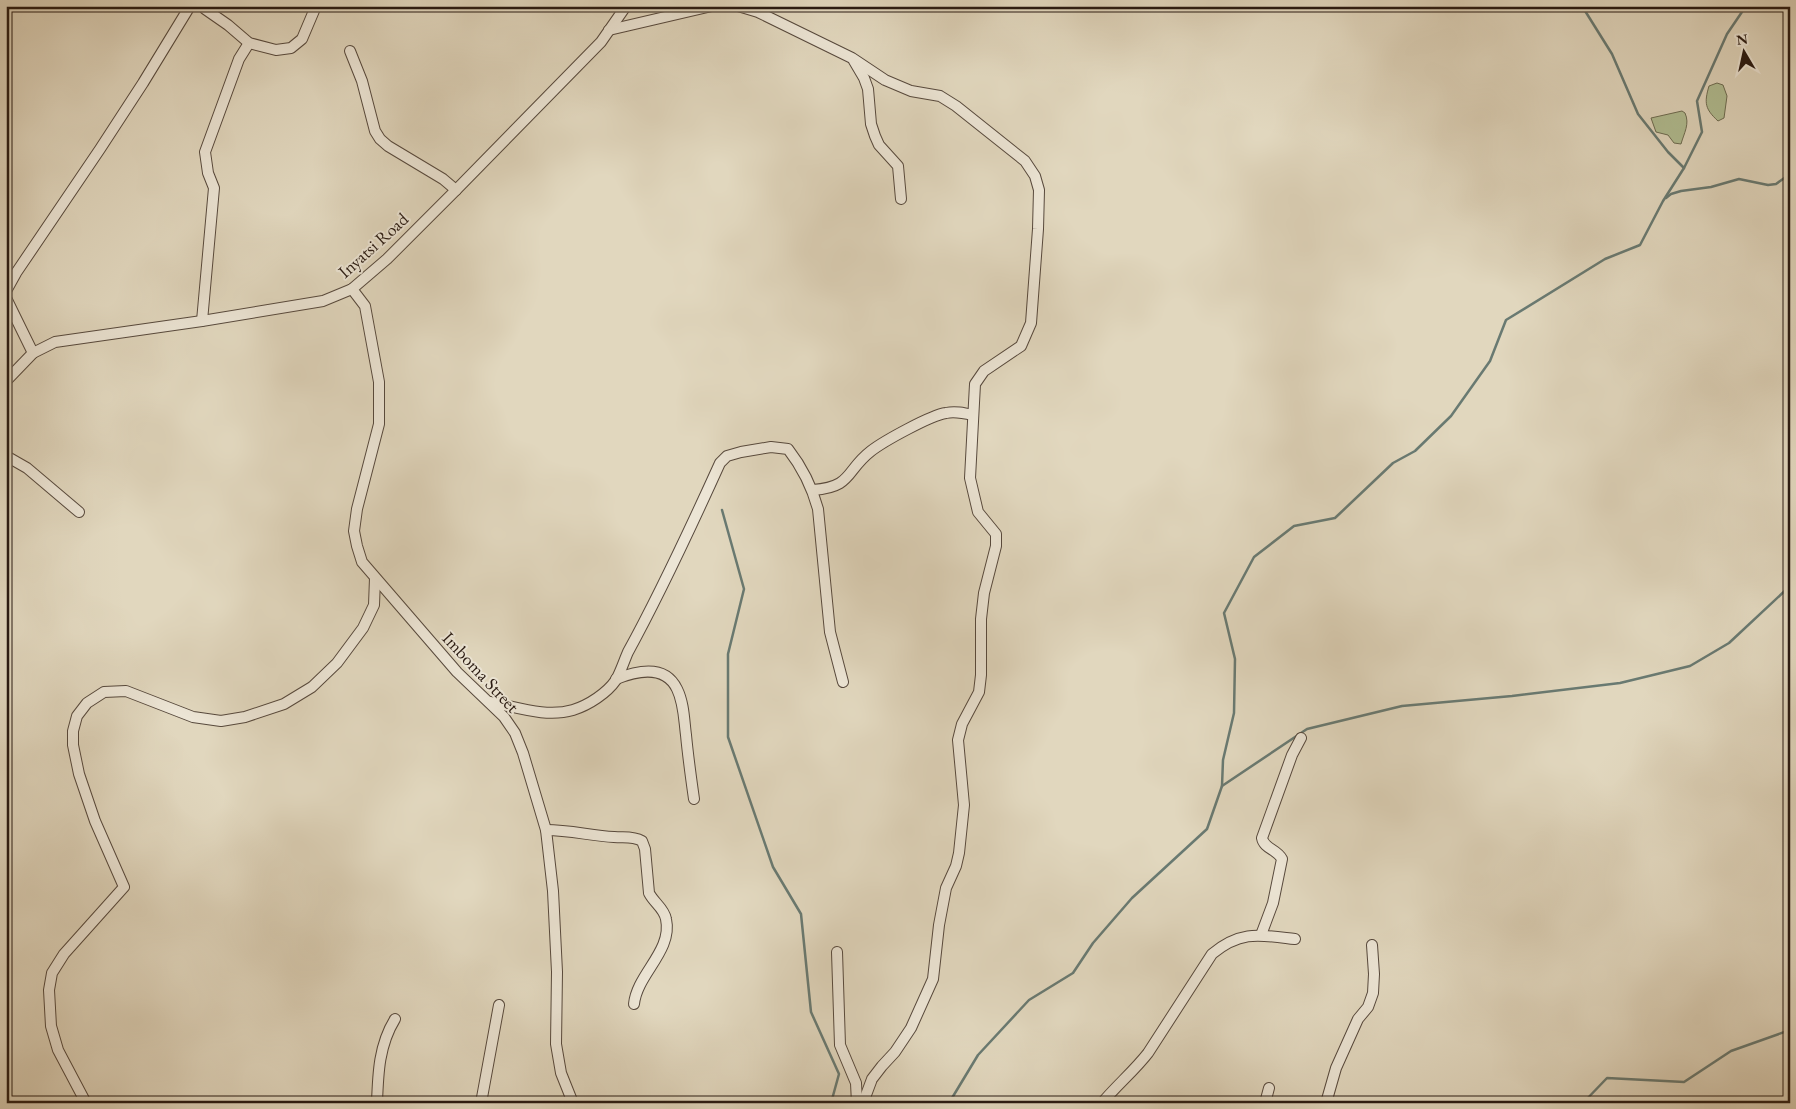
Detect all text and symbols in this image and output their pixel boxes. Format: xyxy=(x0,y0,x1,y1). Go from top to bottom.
north arrow xyxy=(1718,28,1768,78)
text: N xyxy=(1735,29,1750,49)
street label: Inyatsi Road xyxy=(333,207,414,283)
street label: Imboma Street xyxy=(438,627,525,718)

